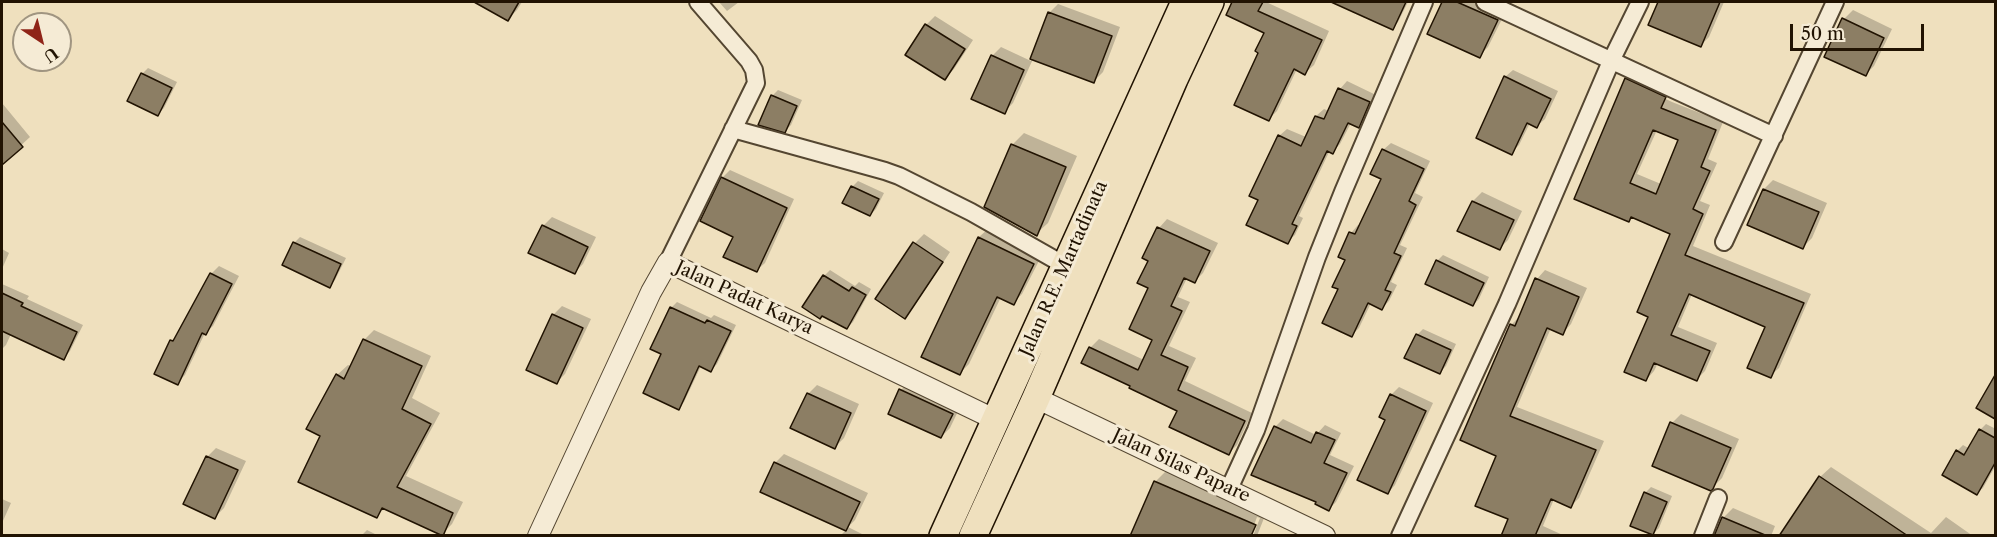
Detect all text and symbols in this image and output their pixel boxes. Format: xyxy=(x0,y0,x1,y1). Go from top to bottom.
north arrow xyxy=(12,12,72,72)
scale bar xyxy=(1793,12,1926,50)
text: 50 m xyxy=(1801,23,1844,45)
text: U xyxy=(40,43,62,67)
street label: Jalan R.E. Martadinata xyxy=(1015,178,1113,360)
street label: Jalan Padat Karya xyxy=(672,257,816,339)
street label: Jalan Silas Papare xyxy=(1109,425,1253,507)

